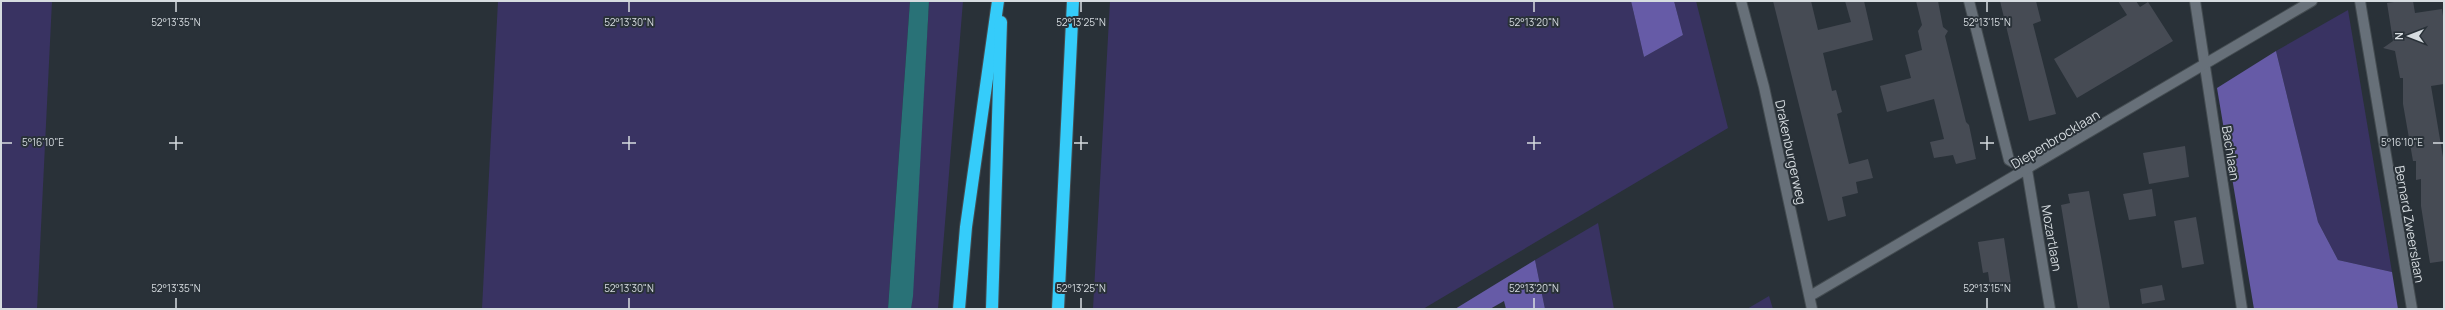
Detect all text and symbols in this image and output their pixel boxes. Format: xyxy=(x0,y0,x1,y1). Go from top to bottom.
text: 52°13'35"N xyxy=(151,15,201,29)
text: 52°13'30"N xyxy=(604,15,654,29)
text: 52°13'25"N xyxy=(1056,15,1106,29)
text: 52°13'20"N xyxy=(1509,15,1559,29)
text: 52°13'15"N xyxy=(1963,15,2011,29)
north arrow xyxy=(2389,16,2429,56)
text: N xyxy=(2391,32,2406,40)
street label: Drakenburgerweg xyxy=(1771,98,1811,206)
street label: Diepenbrocklaan xyxy=(2007,105,2103,173)
street label: Bachlaan xyxy=(2218,124,2244,182)
text: 5°16'10"E xyxy=(22,135,64,149)
text: 5°16'10"E xyxy=(2381,135,2423,149)
street label: Bernard Zweerslaan xyxy=(2391,164,2429,284)
street label: Mozartlaan xyxy=(2037,203,2067,273)
text: 52°13'35"N xyxy=(151,281,201,295)
text: 52°13'30"N xyxy=(604,281,654,295)
text: 52°13'25"N xyxy=(1056,281,1106,295)
text: 52°13'20"N xyxy=(1509,281,1559,295)
text: 52°13'15"N xyxy=(1963,281,2011,295)

